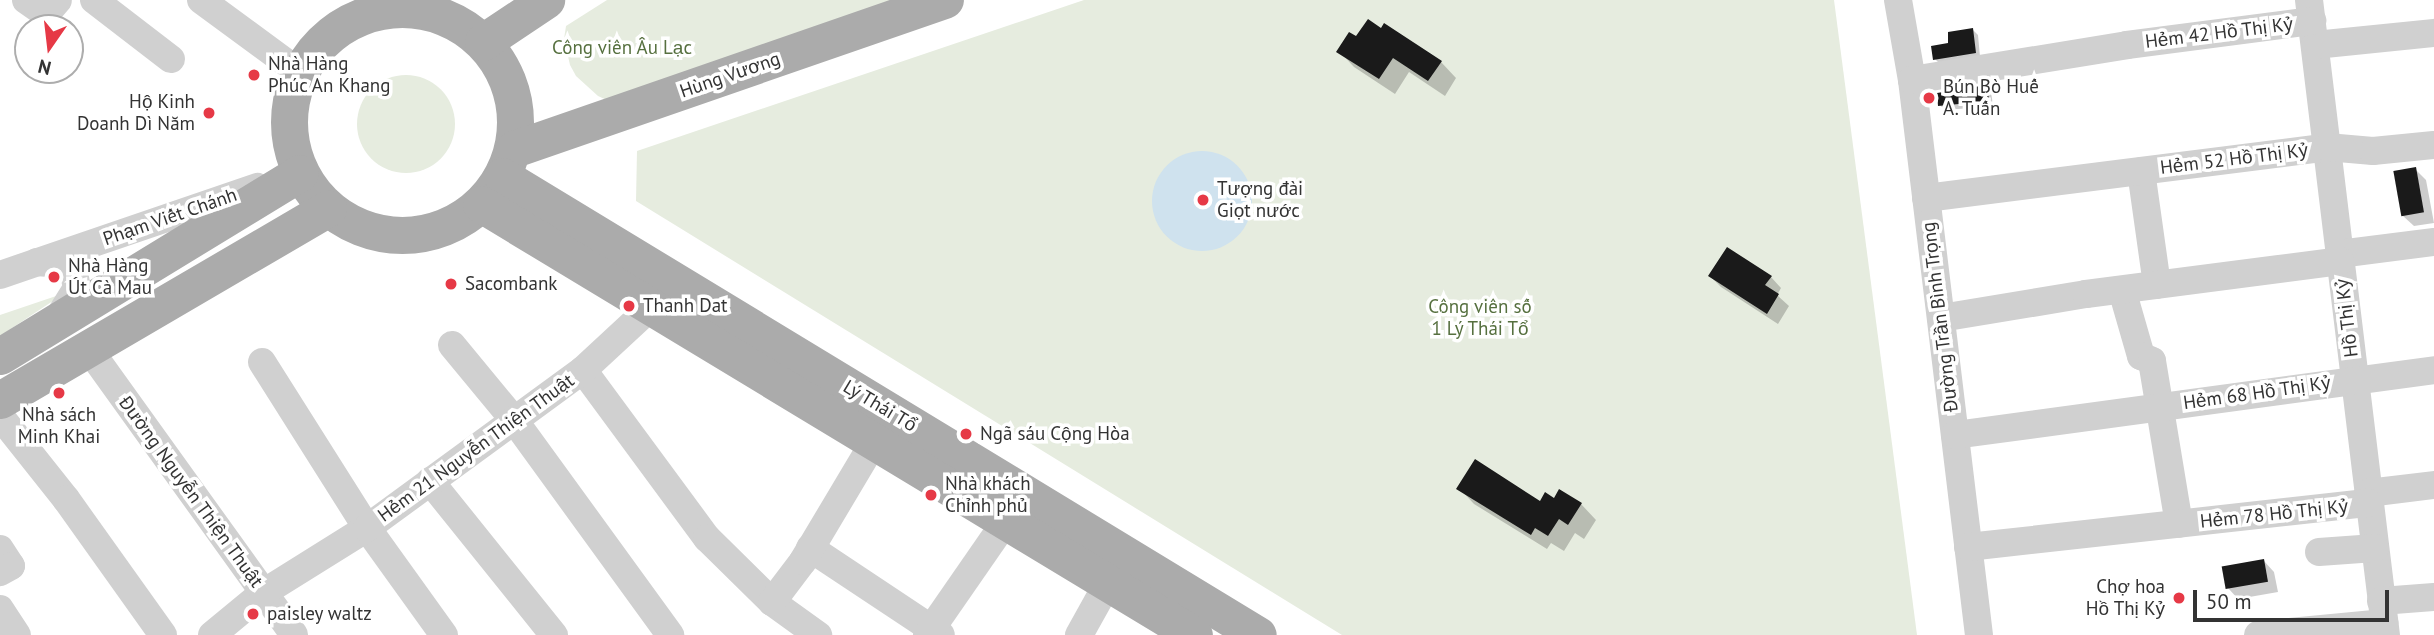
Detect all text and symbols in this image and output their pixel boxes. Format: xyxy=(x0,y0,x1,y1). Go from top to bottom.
street label: Hẻm 42 Hồ Thị Kỷ xyxy=(2143,13,2295,53)
north arrow xyxy=(14,14,84,84)
park label: Công viên Âu Lạc xyxy=(552,37,692,59)
street label: Hùng Vương xyxy=(677,47,783,103)
place label: Nhà Hàng Phúc An Khang xyxy=(268,53,391,97)
text: N xyxy=(35,54,53,81)
marker: Nhà Hàng Phúc An Khang xyxy=(246,67,262,83)
place label: Bún Bò Huế A. Tuấn xyxy=(1943,76,2039,120)
marker: Bún Bò Huế A. Tuấn xyxy=(1921,90,1937,106)
place label: Hộ Kinh Doanh Dì Năm xyxy=(77,91,195,135)
marker: Hộ Kinh Doanh Dì Năm xyxy=(201,105,217,121)
street label: Hẻm 52 Hồ Thị Kỷ xyxy=(2158,139,2310,179)
place label: Tượng đài Giọt nước xyxy=(1217,178,1303,222)
street label: Phạm Viết Chánh xyxy=(100,183,240,251)
marker: Tượng đài Giọt nước xyxy=(1195,192,1211,208)
street label: Đường Trần Bình Trọng xyxy=(1917,220,1963,414)
place label: Nhà Hàng Út Cà Mau xyxy=(68,255,152,299)
marker: Nhà Hàng Út Cà Mau xyxy=(46,269,62,285)
place label: Sacombank xyxy=(465,273,557,295)
marker: Sacombank xyxy=(443,276,459,292)
street label: Hồ Thị Kỷ xyxy=(2331,277,2363,359)
place label: Thanh Dat xyxy=(643,295,728,317)
park label: Công viên số 1 Lý Thái Tổ xyxy=(1428,296,1532,340)
marker: Thanh Dat xyxy=(621,298,637,314)
street label: Hẻm 21 Nguyễn Thiện Thuật xyxy=(373,369,579,527)
street label: Hẻm 68 Hồ Thị Kỷ xyxy=(2181,371,2333,415)
street label: Lý Thái Tổ xyxy=(838,375,922,437)
marker: Nhà sách Minh Khai xyxy=(51,385,67,401)
street label: Đường Nguyễn Thiện Thuật xyxy=(114,392,268,592)
place label: Nhà sách Minh Khai xyxy=(18,404,100,448)
place label: Ngã sáu Cộng Hòa xyxy=(980,423,1130,445)
marker: Ngã sáu Cộng Hòa xyxy=(958,426,974,442)
place label: Nhà khách Chỉnh phủ xyxy=(945,473,1031,517)
marker: Nhà khách Chỉnh phủ xyxy=(923,487,939,503)
street label: Hẻm 78 Hồ Thị Kỷ xyxy=(2199,495,2349,533)
place label: Chợ hoa Hồ Thị Kỷ xyxy=(2085,576,2165,620)
scale bar xyxy=(2196,576,2392,620)
text: 50 m xyxy=(2206,588,2252,615)
marker: Chợ hoa Hồ Thị Kỷ xyxy=(2171,590,2187,606)
place label: paisley waltz xyxy=(267,603,372,625)
marker: paisley waltz xyxy=(245,606,261,622)

